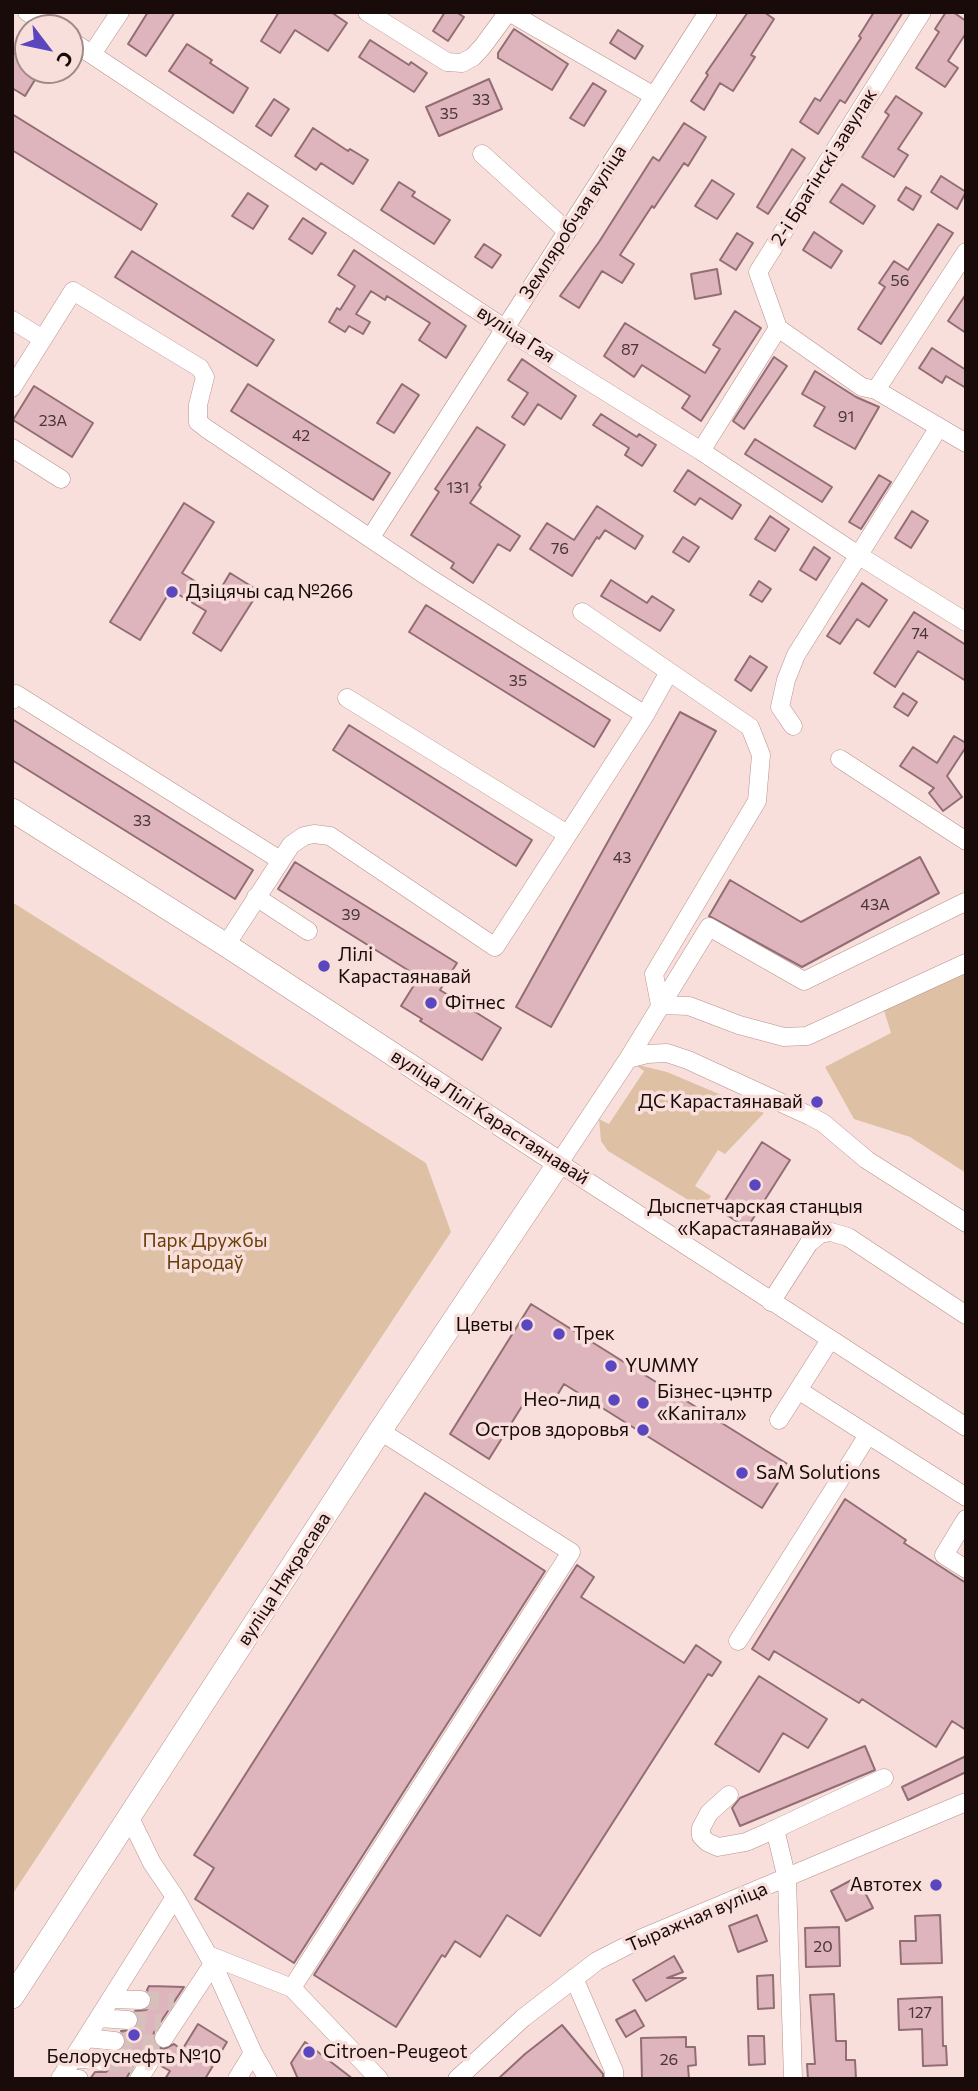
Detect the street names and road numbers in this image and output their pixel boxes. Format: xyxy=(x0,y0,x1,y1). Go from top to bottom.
street label: 2-і Брагінскі завулак xyxy=(766,84,882,250)
street label: Земляробчая вуліца xyxy=(515,141,631,303)
street label: вуліца Гая xyxy=(473,300,559,368)
street label: вуліца Лілі Карастаянавай xyxy=(387,1044,593,1190)
street label: вуліца Някрасава xyxy=(232,1508,336,1650)
street label: Тыражная вуліца xyxy=(623,1877,771,1957)

